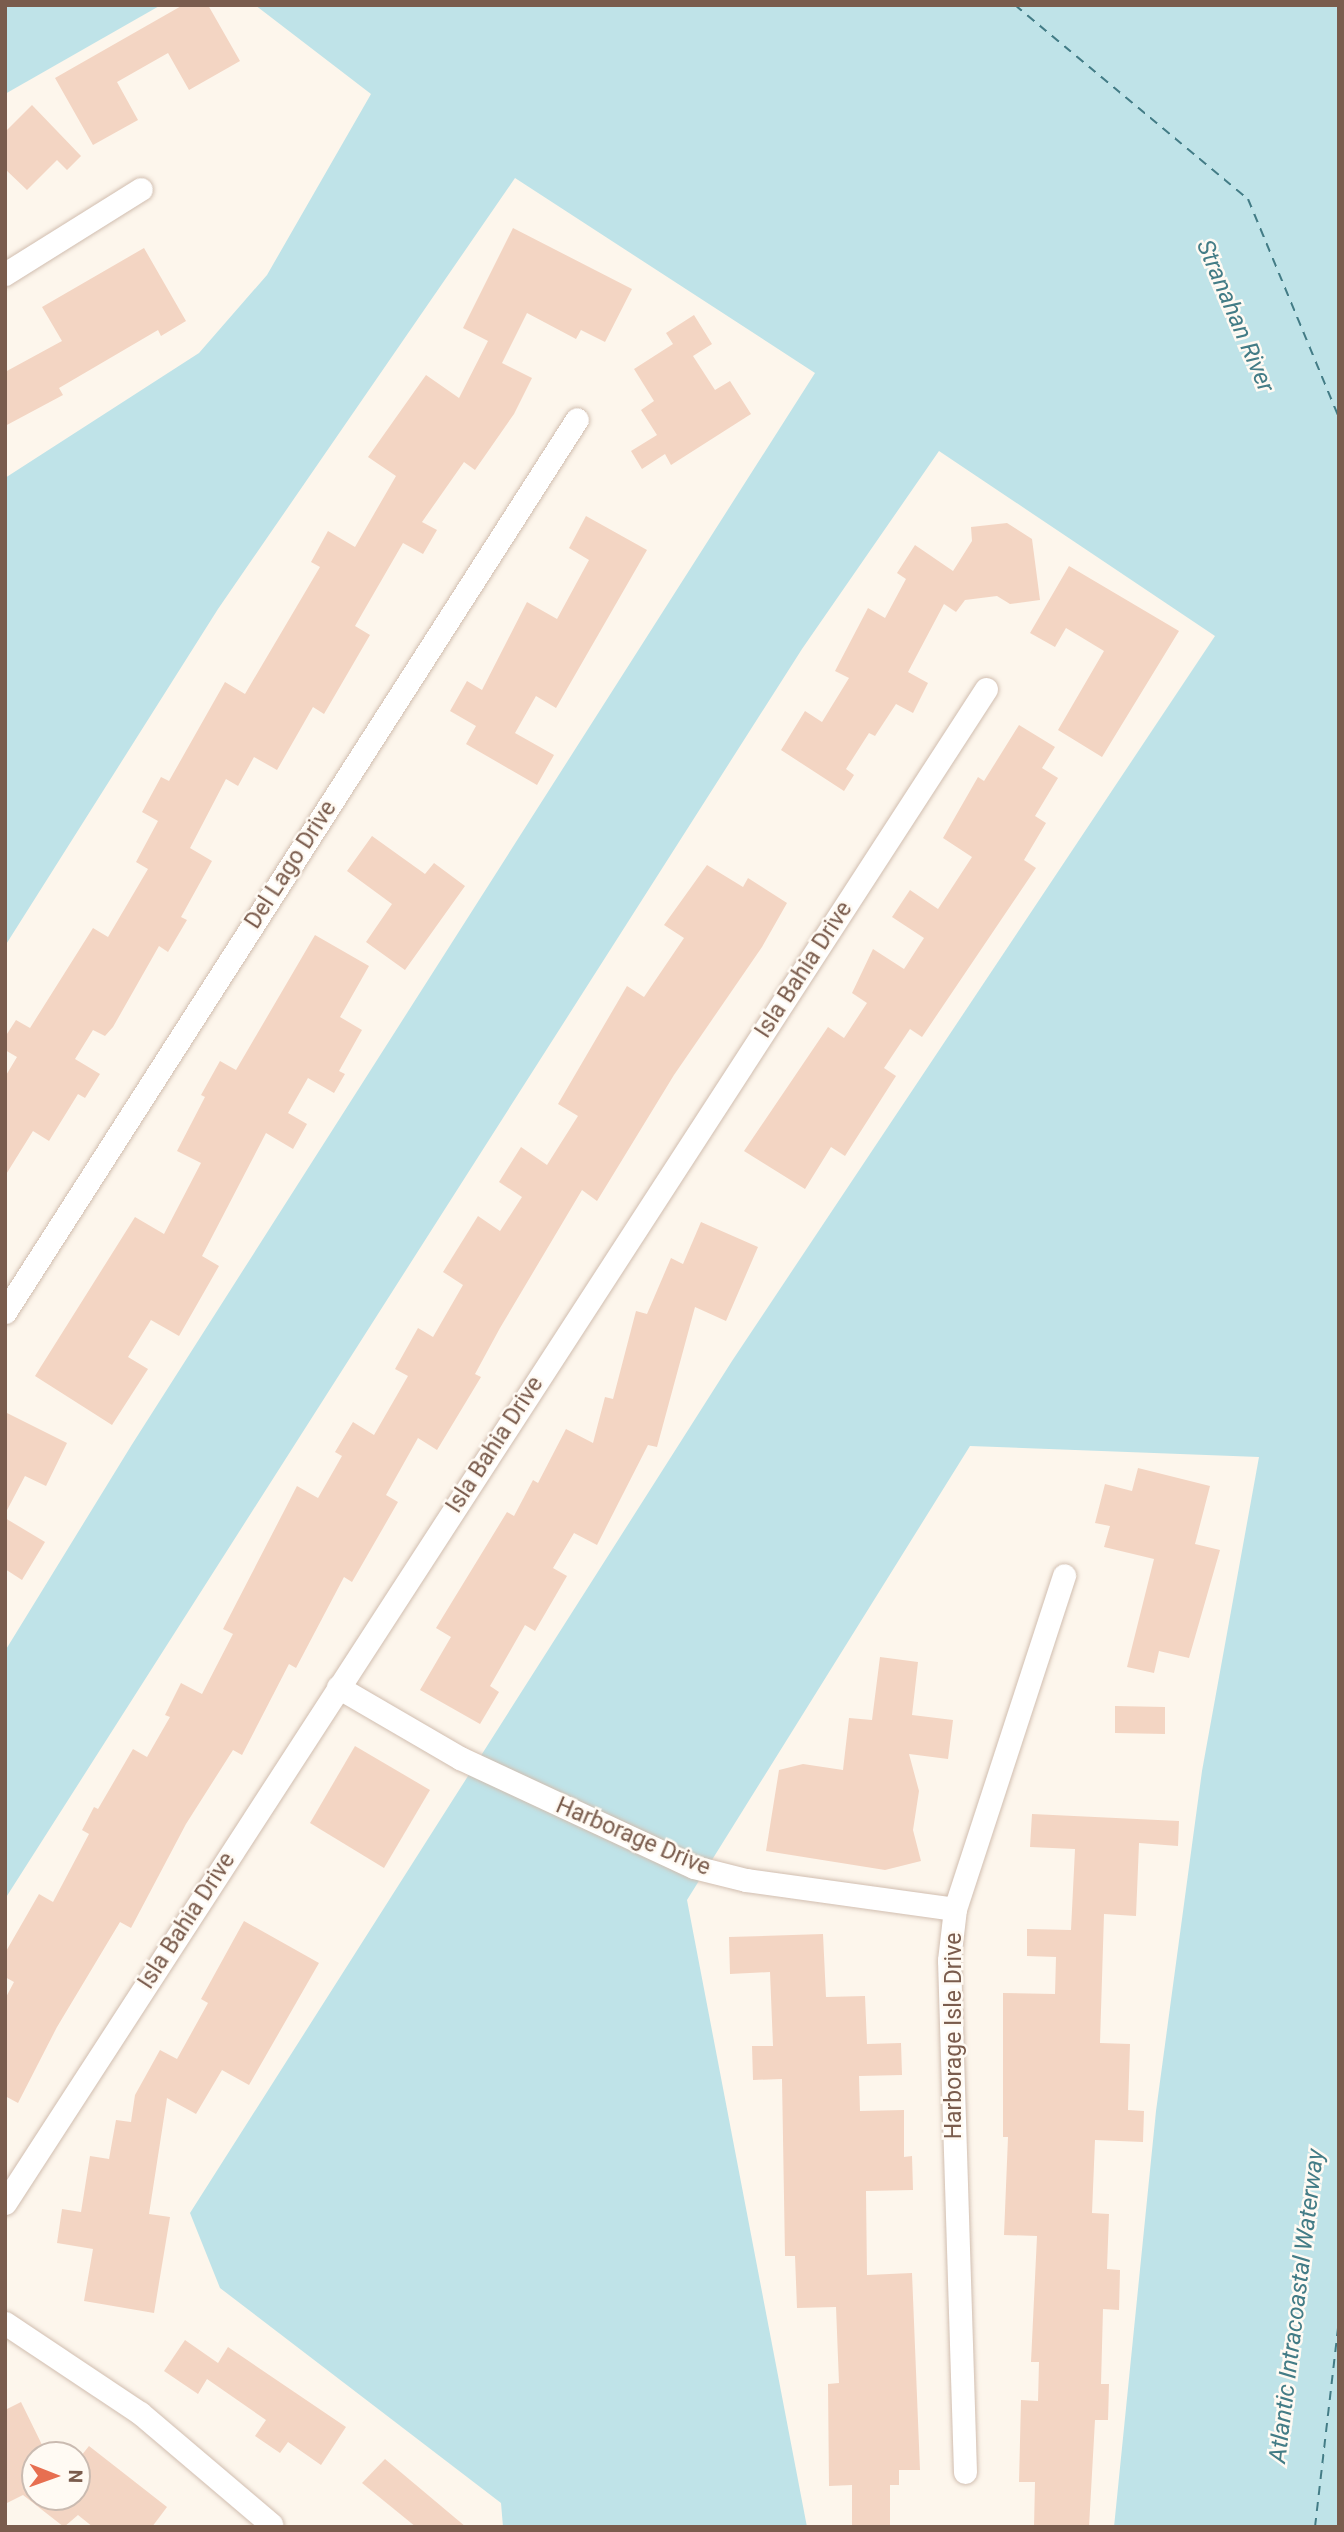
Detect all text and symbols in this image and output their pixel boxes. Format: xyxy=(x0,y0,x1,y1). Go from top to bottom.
water label: Stranahan River xyxy=(1190,236,1280,396)
street label: Del Lago Drive xyxy=(239,796,343,934)
street label: Isla Bahia Drive xyxy=(750,897,858,1043)
street label: Isla Bahia Drive xyxy=(441,1372,549,1518)
street label: Harborage Drive xyxy=(552,1792,714,1882)
street label: Isla Bahia Drive xyxy=(133,1848,241,1994)
street label: Harborage Isle Drive xyxy=(940,1933,968,2139)
water label: Atlantic Intracoastal Waterway xyxy=(1263,2147,1331,2465)
north arrow xyxy=(21,2441,91,2511)
text: N xyxy=(64,2469,87,2483)

